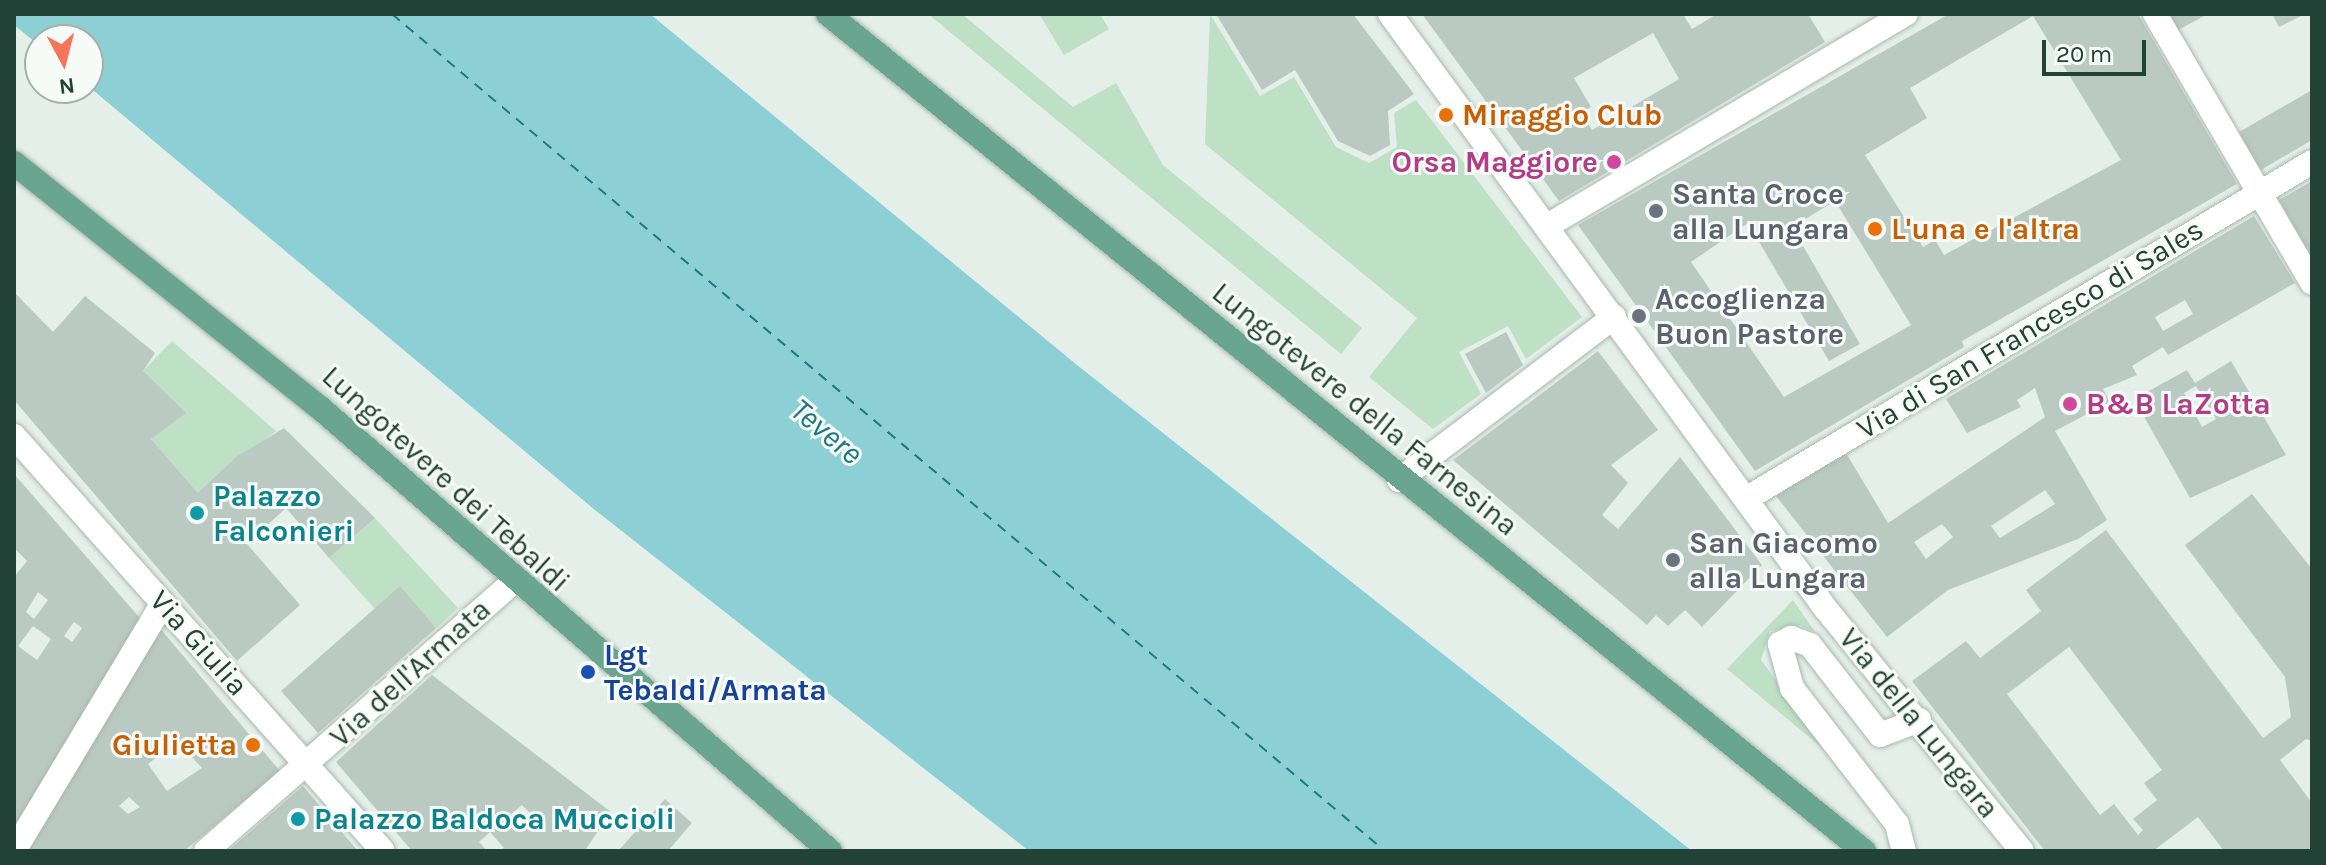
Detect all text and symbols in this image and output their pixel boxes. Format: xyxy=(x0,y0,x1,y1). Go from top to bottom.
north arrow xyxy=(24,24,104,104)
scale bar xyxy=(2046,24,2150,74)
text: 20 m xyxy=(2056,40,2112,68)
text: N xyxy=(57,72,76,100)
place label: Miraggio Club xyxy=(1462,97,1662,133)
marker: Miraggio Club xyxy=(1437,106,1455,124)
place label: Orsa Maggiore xyxy=(1392,144,1598,180)
marker: Orsa Maggiore xyxy=(1605,153,1623,171)
place label: Santa Croce alla Lungara xyxy=(1672,176,1850,246)
marker: Santa Croce alla Lungara xyxy=(1647,202,1665,220)
street label: Via di San Francesco di Sales xyxy=(1850,211,2210,447)
place label: L'una e l'altra xyxy=(1891,211,2080,247)
marker: L'una e l'altra xyxy=(1866,220,1884,238)
street label: Lungotevere della Farnesina xyxy=(1205,275,1525,543)
place label: Accoglienza Buon Pastore xyxy=(1655,281,1844,352)
marker: Accoglienza Buon Pastore xyxy=(1630,307,1648,325)
street label: Lungotevere dei Tebaldi xyxy=(315,358,577,600)
place label: B&B LaZotta xyxy=(2086,386,2271,422)
water label: Tevere xyxy=(782,391,870,473)
marker: B&B LaZotta xyxy=(2061,395,2079,413)
place label: Palazzo Falconieri xyxy=(213,478,354,548)
marker: Palazzo Falconieri xyxy=(188,504,206,522)
place label: San Giacomo alla Lungara xyxy=(1689,525,1878,596)
marker: San Giacomo alla Lungara xyxy=(1664,551,1682,569)
street label: Via Giulia xyxy=(142,583,256,703)
street label: Via dell'Armata xyxy=(322,591,498,755)
street label: Via della Lungara xyxy=(1831,621,2007,825)
place label: Lgt Tebaldi/Armata xyxy=(604,637,827,708)
marker: Lgt Tebaldi/Armata xyxy=(579,663,597,681)
place label: Giulietta xyxy=(112,727,237,763)
marker: Giulietta xyxy=(244,736,262,754)
place label: Palazzo Baldoca Muccioli xyxy=(314,801,675,837)
marker: Palazzo Baldoca Muccioli xyxy=(289,810,307,828)

